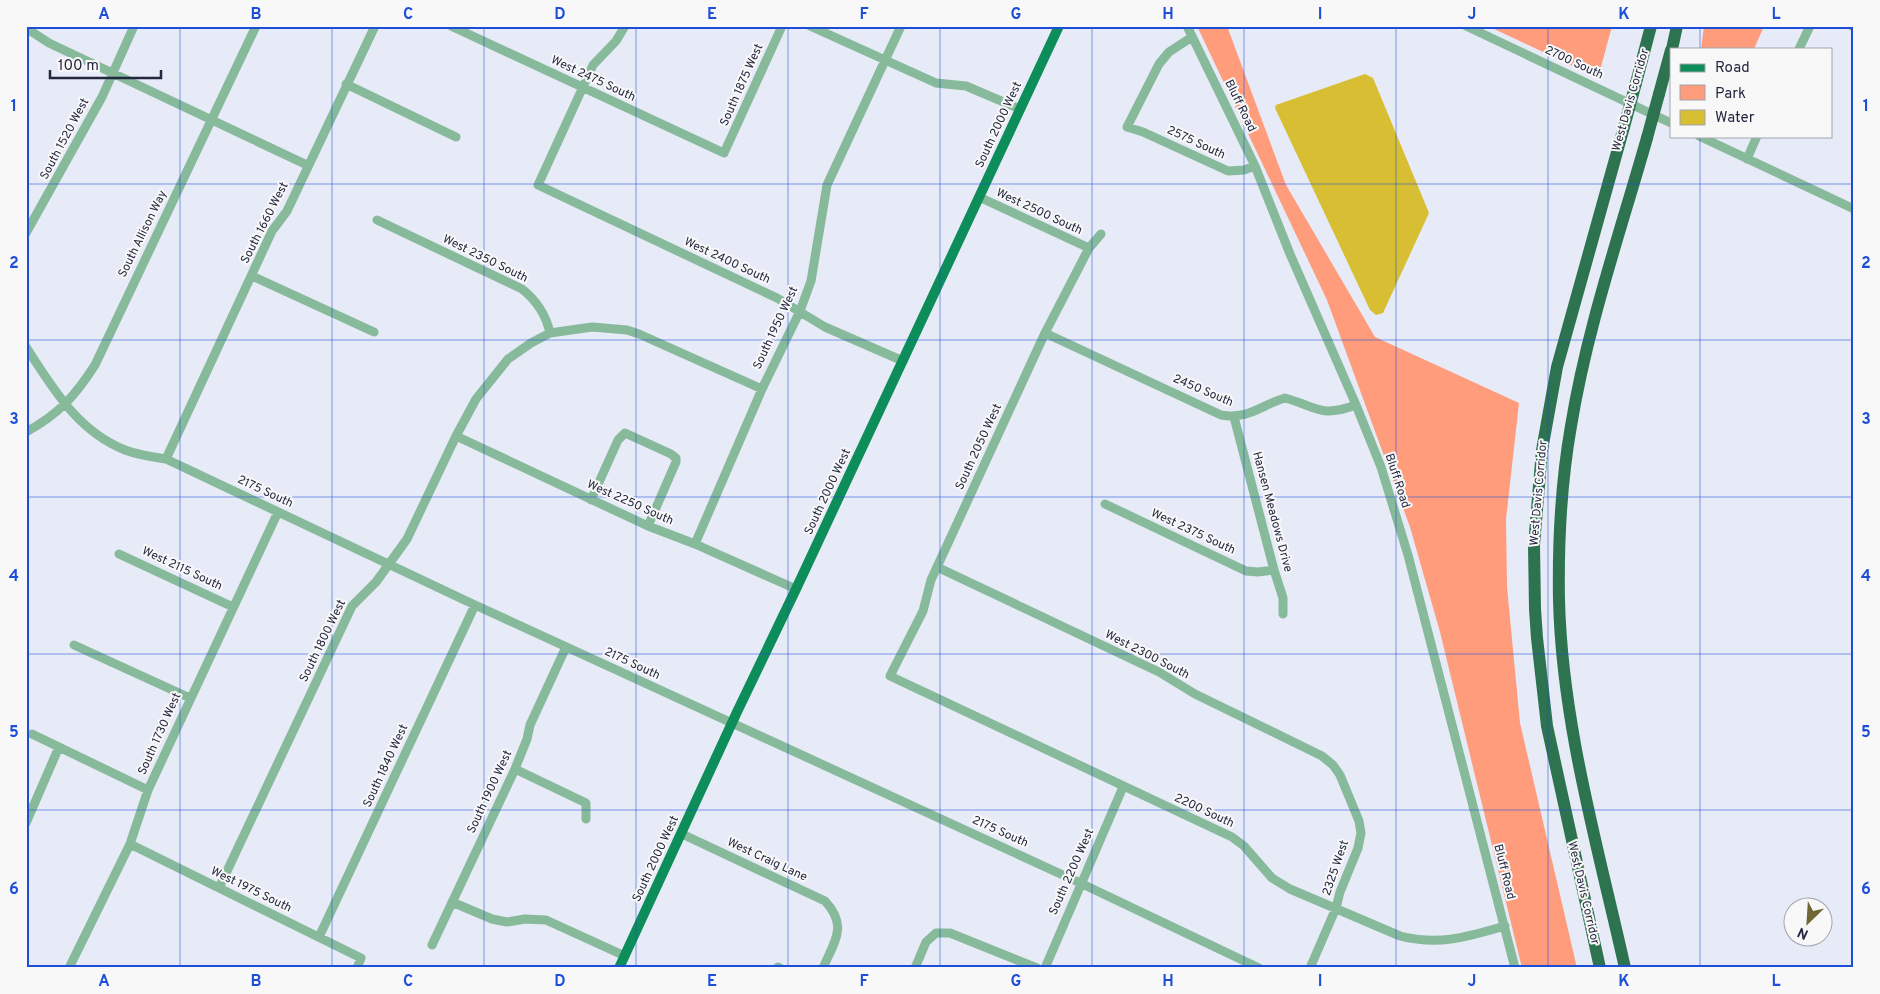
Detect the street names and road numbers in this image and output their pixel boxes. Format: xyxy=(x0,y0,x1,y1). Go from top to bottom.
street label: South 1875 West xyxy=(717,41,767,129)
street label: 2700 South xyxy=(1542,42,1606,84)
street label: West Davis Corridor xyxy=(1609,47,1653,153)
street label: West 2475 South xyxy=(548,52,638,106)
street label: Bluff Road xyxy=(1220,77,1260,135)
street label: South 2000 West xyxy=(972,79,1026,171)
street label: South 1520 West xyxy=(37,96,93,182)
street label: 2575 South xyxy=(1164,122,1228,164)
street label: South 1660 West xyxy=(238,179,292,267)
street label: West 2500 South xyxy=(993,185,1085,239)
street label: South Allison Way xyxy=(115,188,171,280)
street label: West 2350 South xyxy=(440,231,530,287)
street label: West 2400 South xyxy=(681,234,773,288)
street label: South 1950 West xyxy=(750,284,802,372)
street label: 2450 South xyxy=(1170,371,1236,411)
street label: South 2050 West xyxy=(952,401,1006,493)
street label: West Davis Corridor xyxy=(1526,439,1552,546)
street label: South 2000 West xyxy=(801,446,855,538)
street label: Hansen Meadows Drive xyxy=(1248,450,1296,574)
street label: Bluff Road xyxy=(1381,452,1413,510)
street label: 2175 South xyxy=(235,472,295,512)
street label: West 2250 South xyxy=(584,477,676,529)
street label: West 2375 South xyxy=(1148,505,1238,559)
street label: West 2115 South xyxy=(139,543,225,595)
street label: South 1800 West xyxy=(296,597,350,685)
street label: West 2300 South xyxy=(1102,627,1192,683)
street label: 2175 South xyxy=(602,644,662,684)
street label: South 1730 West xyxy=(135,690,185,778)
street label: South 1840 West xyxy=(360,722,412,810)
street label: South 1900 West xyxy=(464,748,516,836)
street label: 2200 South xyxy=(1171,790,1237,832)
street label: South 2000 West xyxy=(629,813,683,905)
street label: 2175 South xyxy=(969,813,1031,851)
street label: South 2200 West xyxy=(1046,826,1098,918)
street label: West Craig Lane xyxy=(724,834,810,886)
street label: 2325 West xyxy=(1319,838,1353,898)
street label: West Davis Corridor xyxy=(1563,840,1603,947)
street label: Bluff Road xyxy=(1489,843,1519,901)
street label: West 1975 South xyxy=(208,863,294,917)

